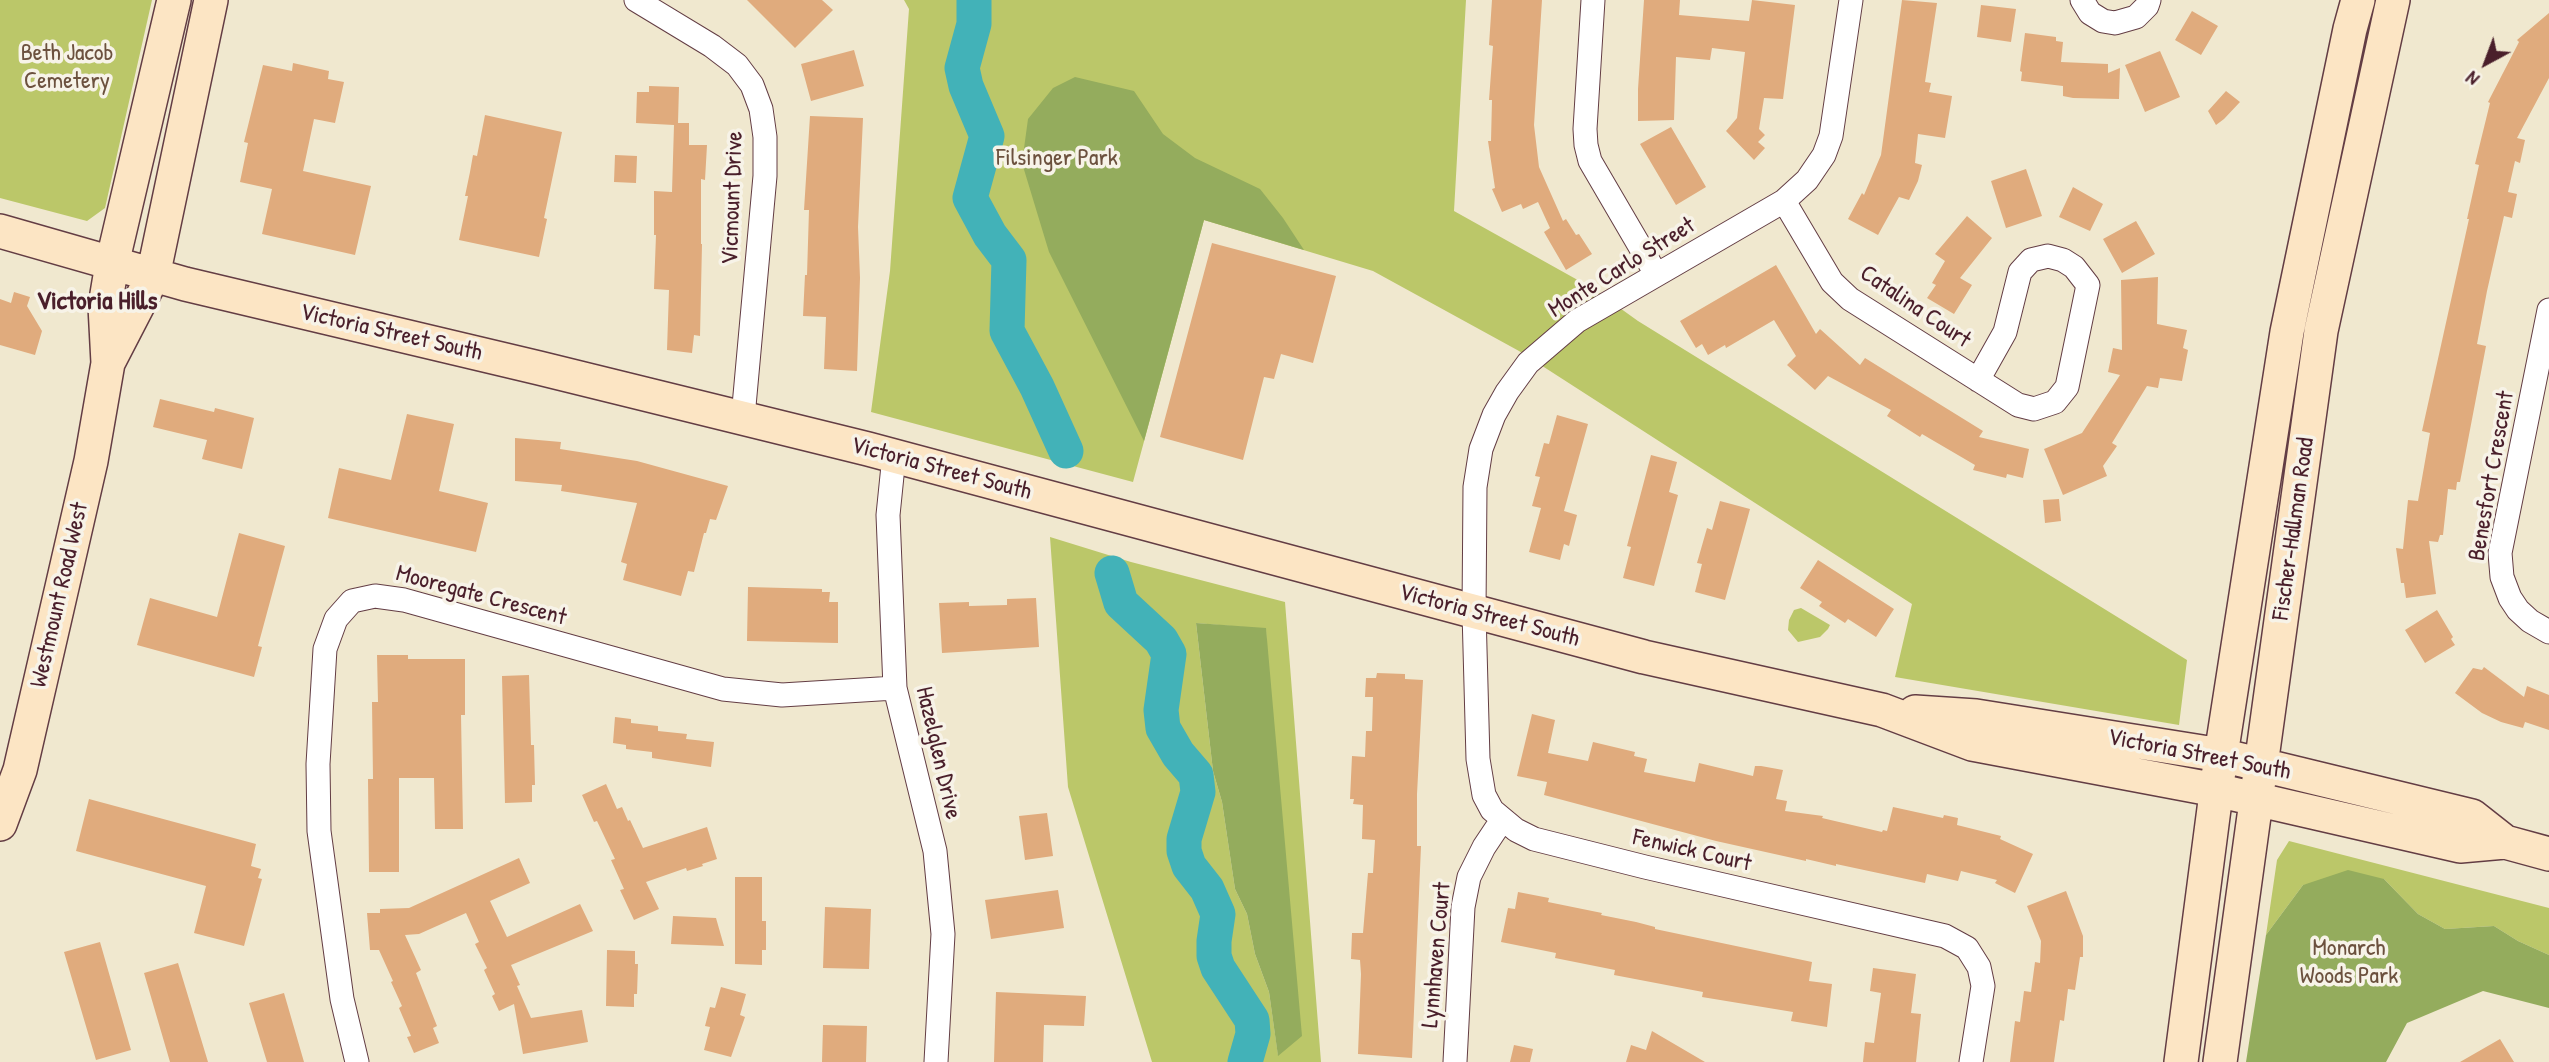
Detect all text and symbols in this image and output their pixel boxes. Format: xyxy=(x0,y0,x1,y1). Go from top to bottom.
north arrow xyxy=(2451,28,2521,98)
park label: Beth Jacob Cemetery xyxy=(21,40,113,96)
text: N xyxy=(2460,66,2485,92)
street label: Vicmount Drive xyxy=(716,131,750,265)
park label: Filsinger Park xyxy=(996,145,1118,173)
street label: Monte Carlo Street xyxy=(1543,211,1701,325)
street label: Catalina Court xyxy=(1854,259,1976,355)
district label: Victoria Hills xyxy=(36,286,158,318)
street label: Victoria Street South xyxy=(297,298,485,368)
street label: Benesfort Crescent xyxy=(2463,389,2521,563)
street label: Victoria Street South xyxy=(848,431,1034,507)
street label: Fischer-Hallman Road xyxy=(2267,436,2321,622)
street label: Westmount Road West xyxy=(25,500,95,690)
street label: Mooregate Crescent xyxy=(393,559,569,633)
street label: Victoria Street South xyxy=(1396,578,1582,654)
street label: Hazelglen Drive xyxy=(909,684,967,822)
street label: Victoria Street South xyxy=(2105,723,2293,787)
street label: Fenwick Court xyxy=(1630,823,1754,879)
street label: Lynnhaven Court xyxy=(1416,881,1458,1029)
park label: Monarch Woods Park xyxy=(2300,935,2398,991)

